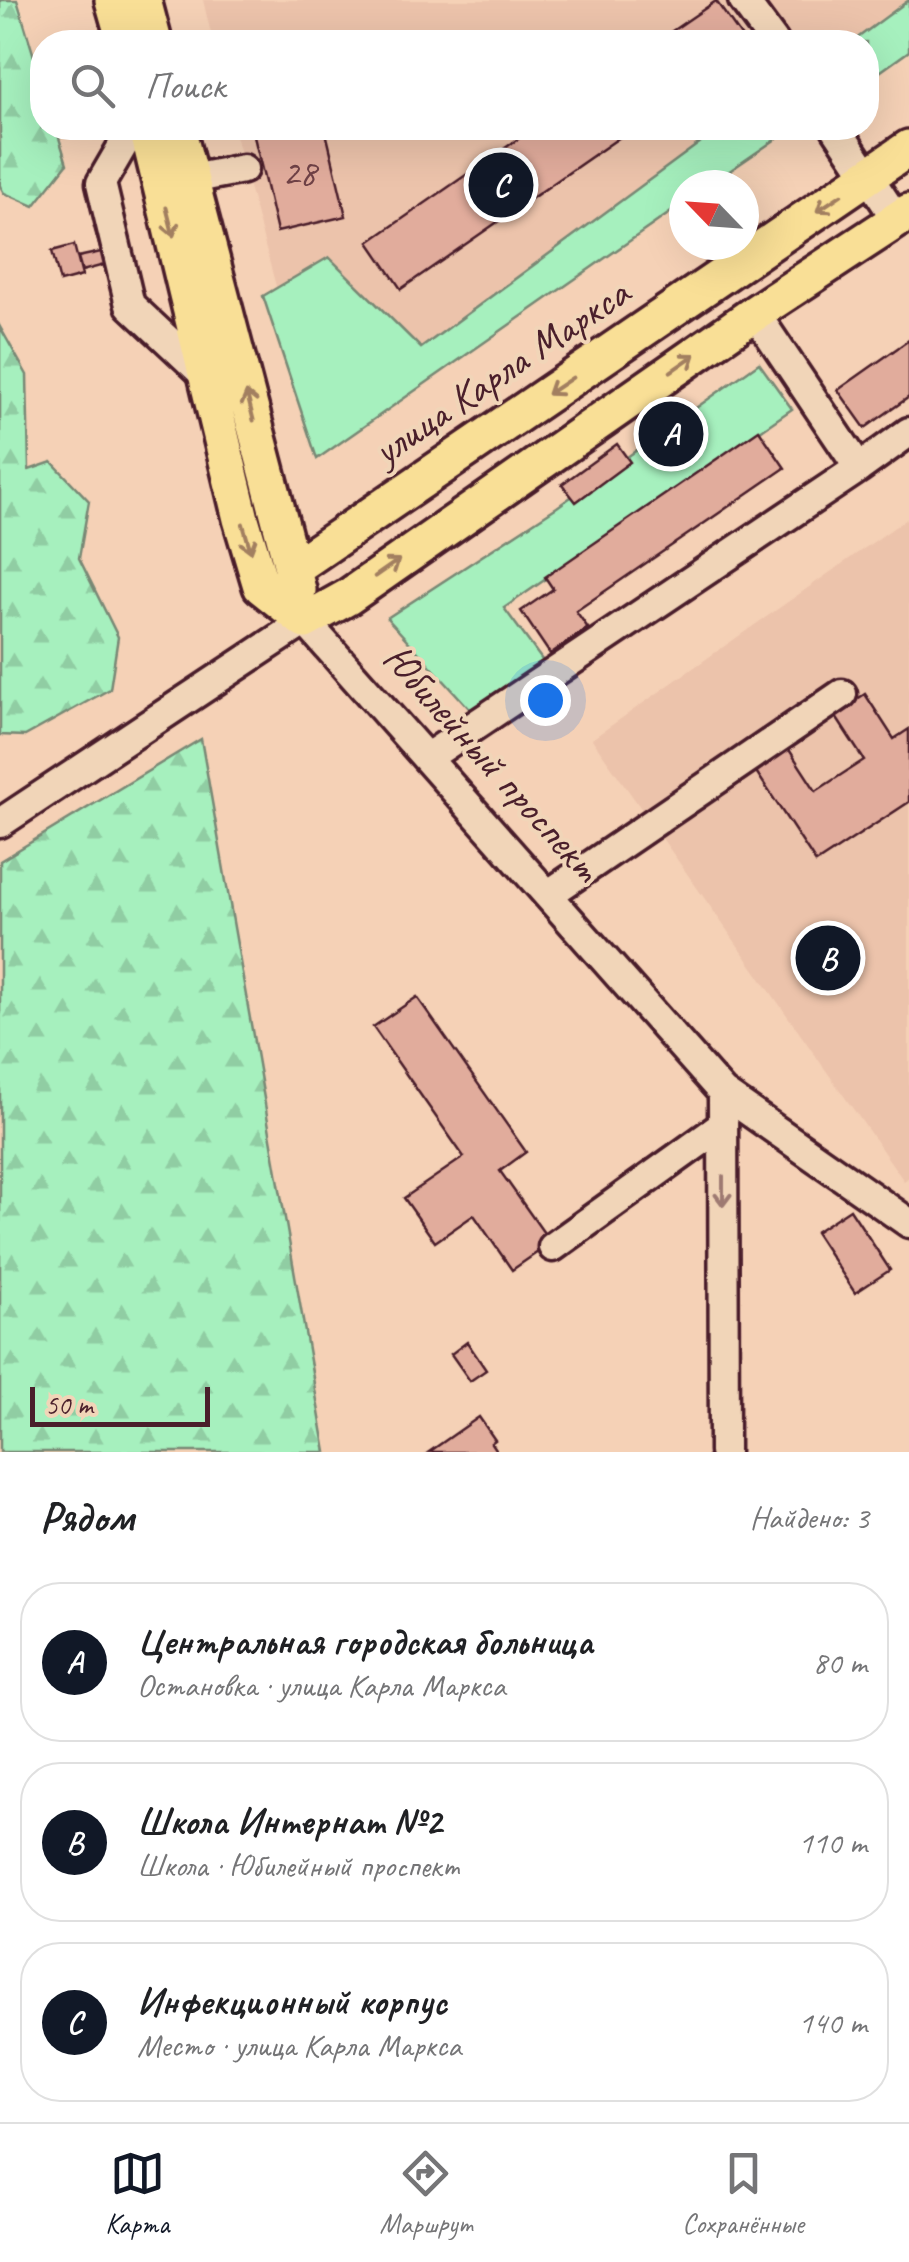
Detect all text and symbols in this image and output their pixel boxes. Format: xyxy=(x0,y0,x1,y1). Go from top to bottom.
search box xyxy=(30,30,879,140)
icon: search xyxy=(65,58,120,113)
text: Поиск xyxy=(145,62,225,109)
pin: C xyxy=(468,148,534,222)
house number: 28 xyxy=(282,149,320,196)
north arrow xyxy=(669,170,759,260)
one-way arrow xyxy=(815,192,843,213)
one-way arrow xyxy=(162,206,181,237)
street label: улица Карла Маркса xyxy=(360,265,642,479)
one-way arrow xyxy=(669,353,696,374)
one-way arrow xyxy=(547,376,575,397)
one-way arrow xyxy=(240,391,259,422)
pin: A xyxy=(638,396,704,472)
one-way arrow xyxy=(239,522,257,553)
one-way arrow xyxy=(373,558,401,579)
street label: Юбилейный проспект xyxy=(371,633,614,894)
your location xyxy=(520,675,571,726)
pin: B xyxy=(796,920,860,996)
one-way arrow xyxy=(714,1174,732,1206)
scale bar xyxy=(30,1382,210,1426)
text: 50 m xyxy=(45,1387,93,1422)
text: Рядом xyxy=(40,1491,134,1544)
text: Найдено: 3 xyxy=(750,1497,869,1538)
text: Центральная городская больница xyxy=(137,1618,593,1665)
text: A xyxy=(66,1642,83,1683)
text: 80 m xyxy=(813,1642,867,1683)
text: Остановка · улица Карла Маркса xyxy=(137,1665,505,1706)
text: Школа Интернат №2 xyxy=(137,1798,442,1845)
text: B xyxy=(66,1822,83,1863)
text: 110 m xyxy=(798,1822,867,1863)
text: Школа · Юбилейный проспект xyxy=(137,1845,459,1886)
text: Инфекционный корпус xyxy=(137,1978,447,2025)
text: C xyxy=(67,2002,82,2043)
text: 140 m xyxy=(798,2002,867,2043)
text: Место · улица Карла Маркса xyxy=(137,2025,461,2066)
tab: Карта xyxy=(105,2146,169,2241)
tab: Маршрут xyxy=(380,2146,472,2241)
tab: Сохранённые xyxy=(682,2146,804,2241)

